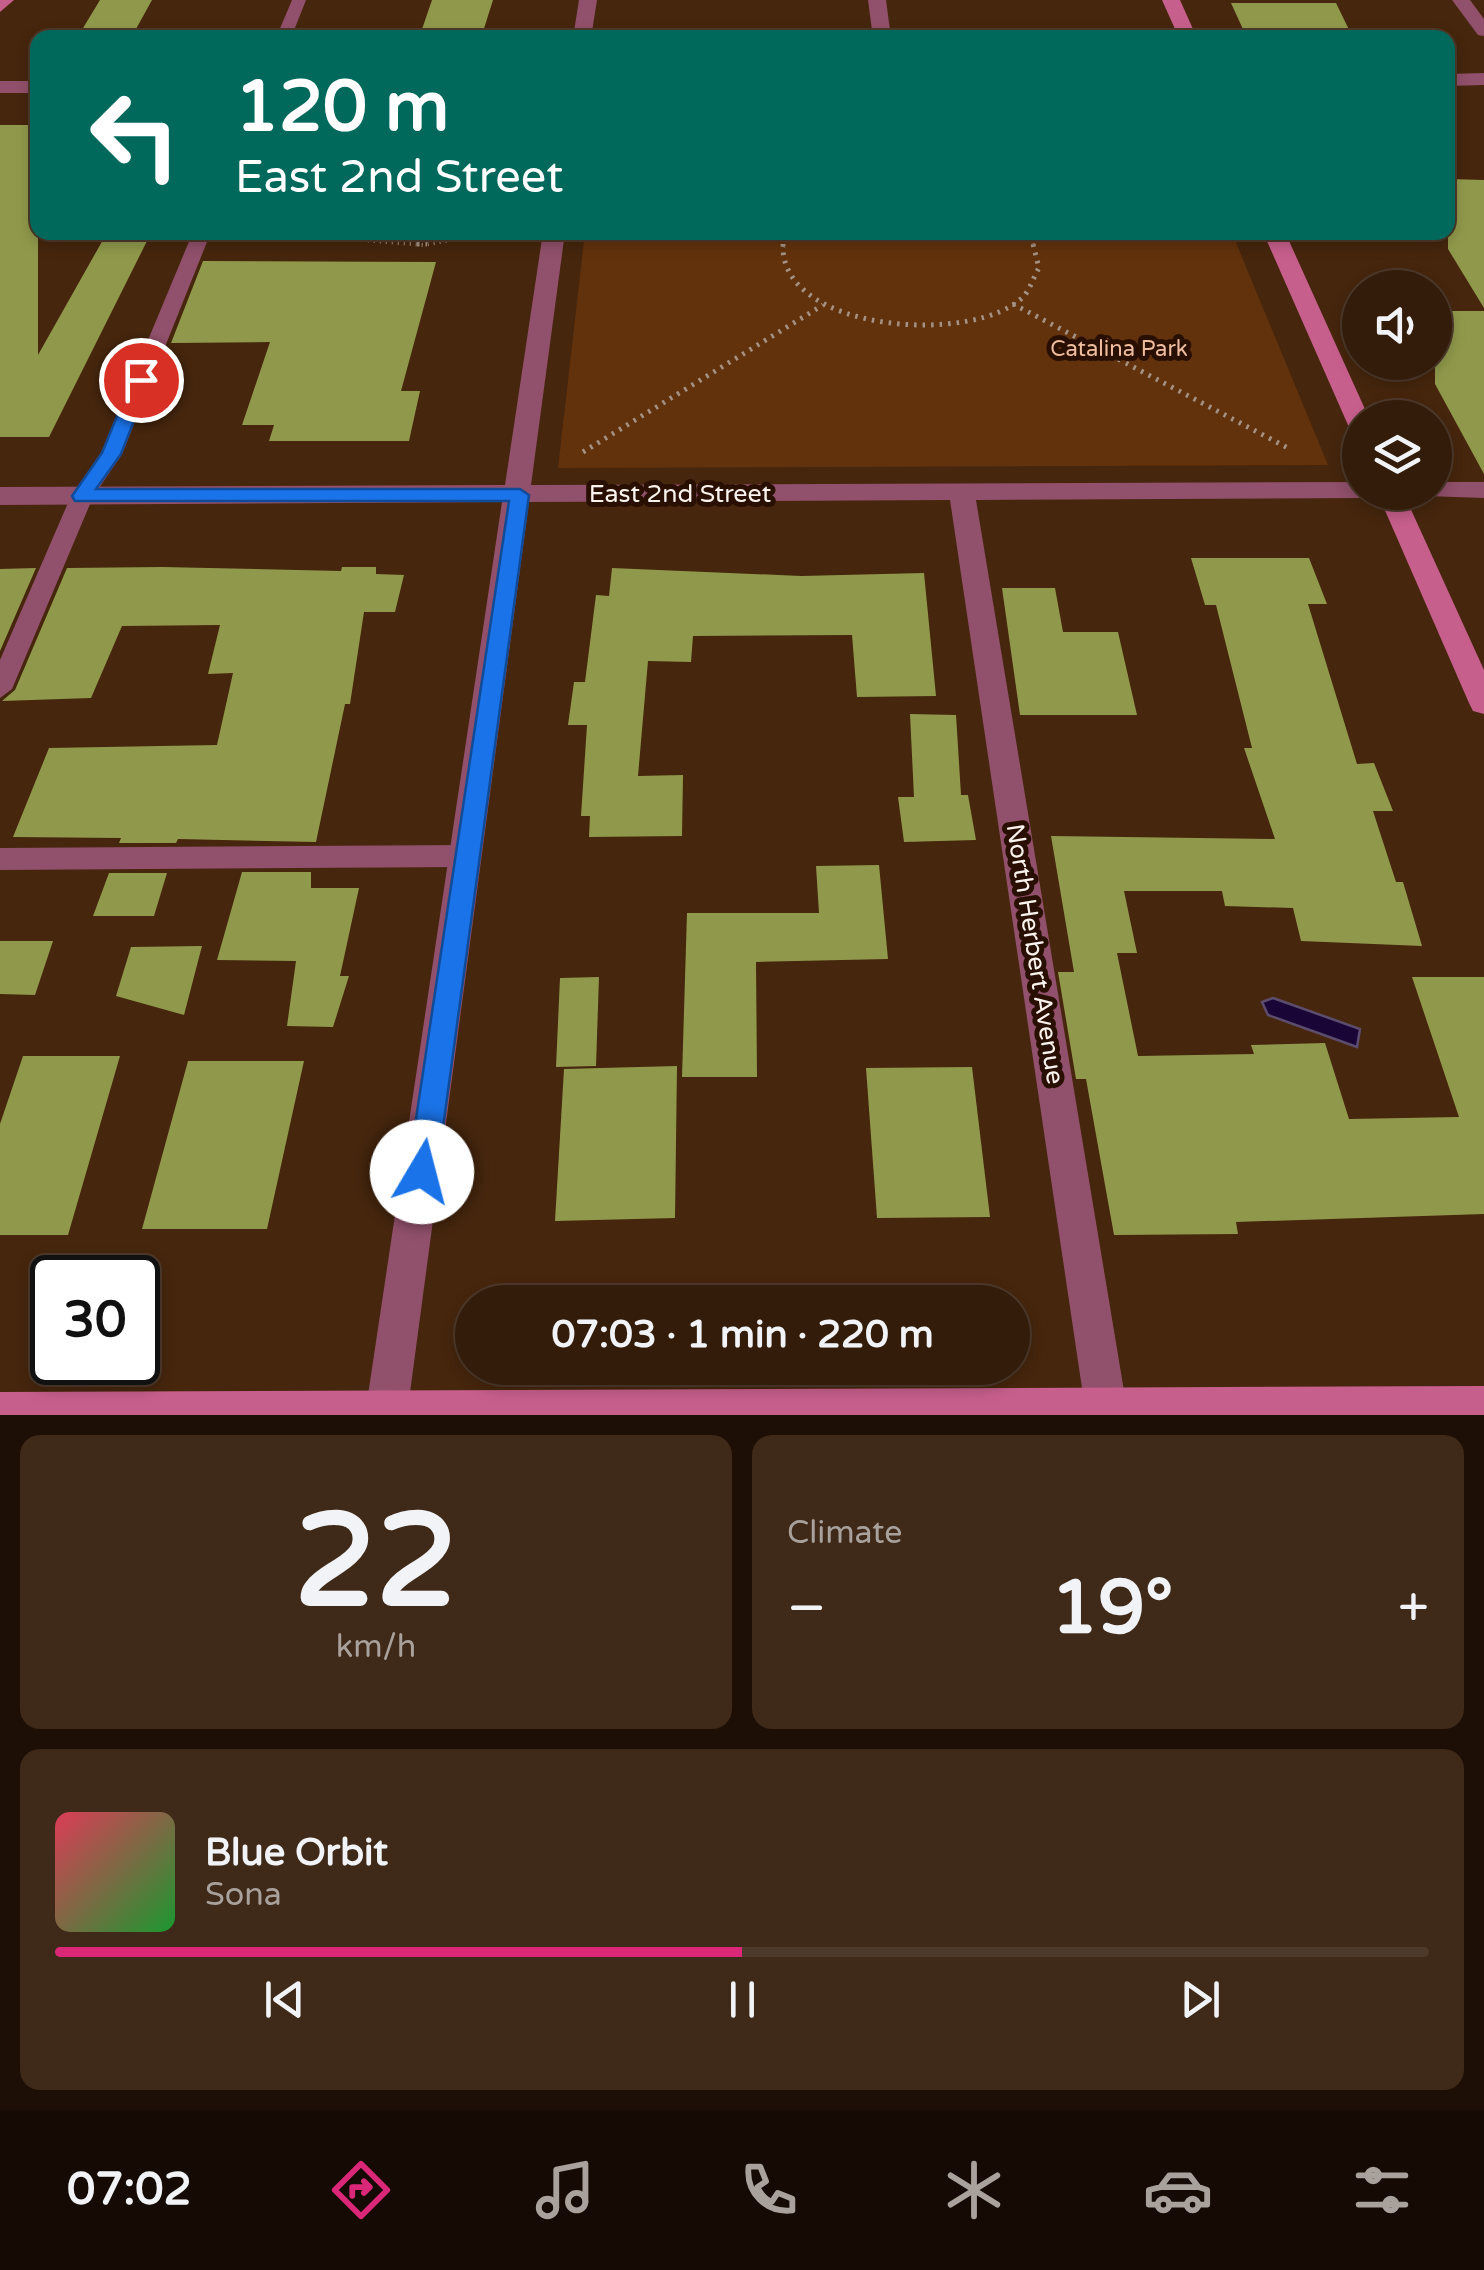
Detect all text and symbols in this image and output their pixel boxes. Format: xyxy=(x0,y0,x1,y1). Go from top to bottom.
text: 120 m xyxy=(235,66,449,150)
icon: left xyxy=(70,70,200,200)
text: East 2nd Street xyxy=(235,151,563,205)
map controls xyxy=(1342,270,1452,510)
button: sound xyxy=(1342,270,1452,380)
park label: Catalina Park xyxy=(1050,336,1188,362)
pin xyxy=(99,338,184,423)
icon: arrive xyxy=(114,353,169,408)
button: layers xyxy=(1342,400,1452,510)
street label: East 2nd Street xyxy=(589,479,772,509)
street label: North Herbert Avenue xyxy=(1000,822,1070,1086)
position arrow xyxy=(370,1120,474,1224)
speed limit sign: 30 xyxy=(30,1255,160,1385)
text: 07:03 · 1 min · 220 m xyxy=(551,1312,934,1358)
text: 22 xyxy=(294,1485,458,1641)
text: Climate xyxy=(787,1514,902,1552)
text: 19° xyxy=(1051,1563,1173,1653)
text: − xyxy=(787,1576,826,1642)
text: + xyxy=(1398,1576,1429,1642)
text: km/h xyxy=(336,1628,416,1666)
text: Blue Orbit xyxy=(205,1830,388,1876)
text: Sona xyxy=(205,1876,282,1914)
icon: previous xyxy=(257,1972,312,2027)
icon: pause xyxy=(715,1972,770,2027)
icon: next xyxy=(1173,1972,1228,2027)
icon: directions xyxy=(326,2155,396,2225)
icon: music xyxy=(530,2155,600,2225)
icon: phone xyxy=(734,2155,804,2225)
icon: climate xyxy=(939,2155,1009,2225)
icon: car xyxy=(1143,2155,1213,2225)
icon: filters xyxy=(1347,2155,1417,2225)
text: 07:02 xyxy=(67,2163,192,2217)

